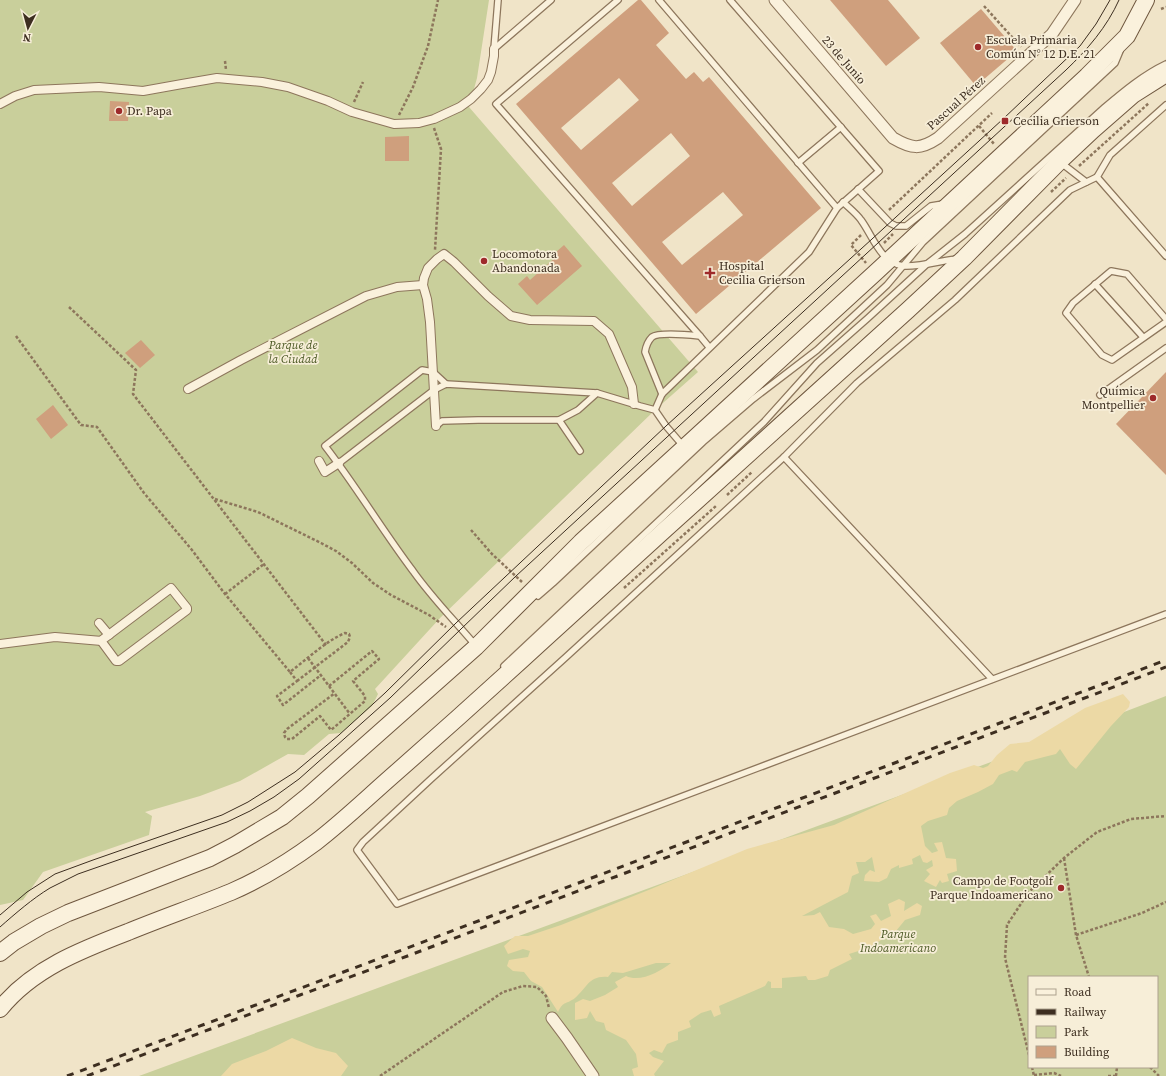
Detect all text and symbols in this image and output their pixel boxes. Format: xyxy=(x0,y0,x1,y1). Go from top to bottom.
north arrow xyxy=(8,8,48,48)
text: N xyxy=(22,30,32,45)
street label: 23 de Junio xyxy=(819,32,870,88)
place label: Escuela Primaria Común N° 12 D.E. 21 xyxy=(986,32,1096,62)
marker: Escuela Primaria Común N° 12 D.E. 21 xyxy=(973,42,983,52)
street label: Pascual Pérez xyxy=(923,72,989,133)
place label: Dr. Papa xyxy=(127,103,173,119)
marker: Dr. Papa xyxy=(114,106,124,116)
place label: Cecilia Grierson xyxy=(1013,113,1099,129)
marker: Cecilia Grierson xyxy=(1000,116,1010,126)
place label: Locomotora Abandonada xyxy=(492,246,561,276)
marker: Locomotora Abandonada xyxy=(479,256,489,266)
place label: Hospital Cecilia Grierson xyxy=(719,258,805,288)
marker: Hospital Cecilia Grierson xyxy=(704,267,716,279)
park label: Parque de la Ciudad xyxy=(268,337,318,367)
place label: Química Montpellier xyxy=(1082,383,1146,413)
marker: Química Montpellier xyxy=(1148,393,1158,403)
place label: Campo de Footgolf Parque Indoamericano xyxy=(930,873,1055,903)
marker: Campo de Footgolf Parque Indoamericano xyxy=(1056,883,1066,893)
park label: Parque Indoamericano xyxy=(859,926,936,956)
legend xyxy=(1028,976,1158,1068)
text: Road xyxy=(1064,984,1091,1000)
text: Railway xyxy=(1064,1004,1107,1020)
text: Park xyxy=(1064,1024,1089,1040)
text: Building xyxy=(1064,1044,1109,1060)

